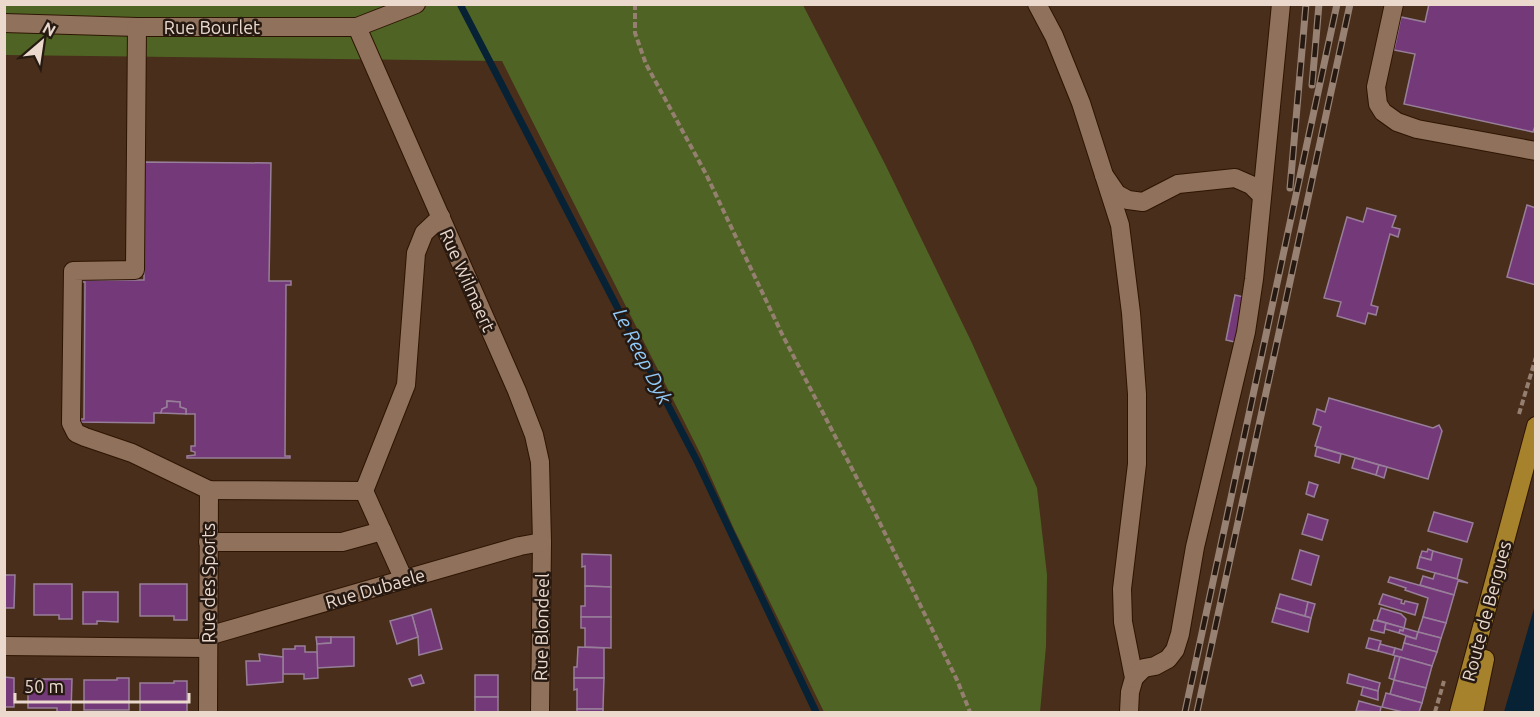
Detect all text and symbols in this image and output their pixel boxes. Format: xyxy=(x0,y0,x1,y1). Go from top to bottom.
north arrow xyxy=(12,12,72,72)
street label: Rue Bourlet xyxy=(164,17,260,37)
text: N xyxy=(40,18,59,40)
street label: Rue Wilmaert xyxy=(436,226,500,334)
water label: Le Reep Dyk xyxy=(609,304,677,409)
street label: Rue des Sports xyxy=(198,523,218,643)
street label: Route de Bergues xyxy=(1458,539,1514,683)
street label: Rue Dubaele xyxy=(323,564,427,612)
street label: Rue Blondeel xyxy=(530,573,552,681)
scale bar xyxy=(15,666,189,704)
text: 50 m xyxy=(24,676,64,696)

